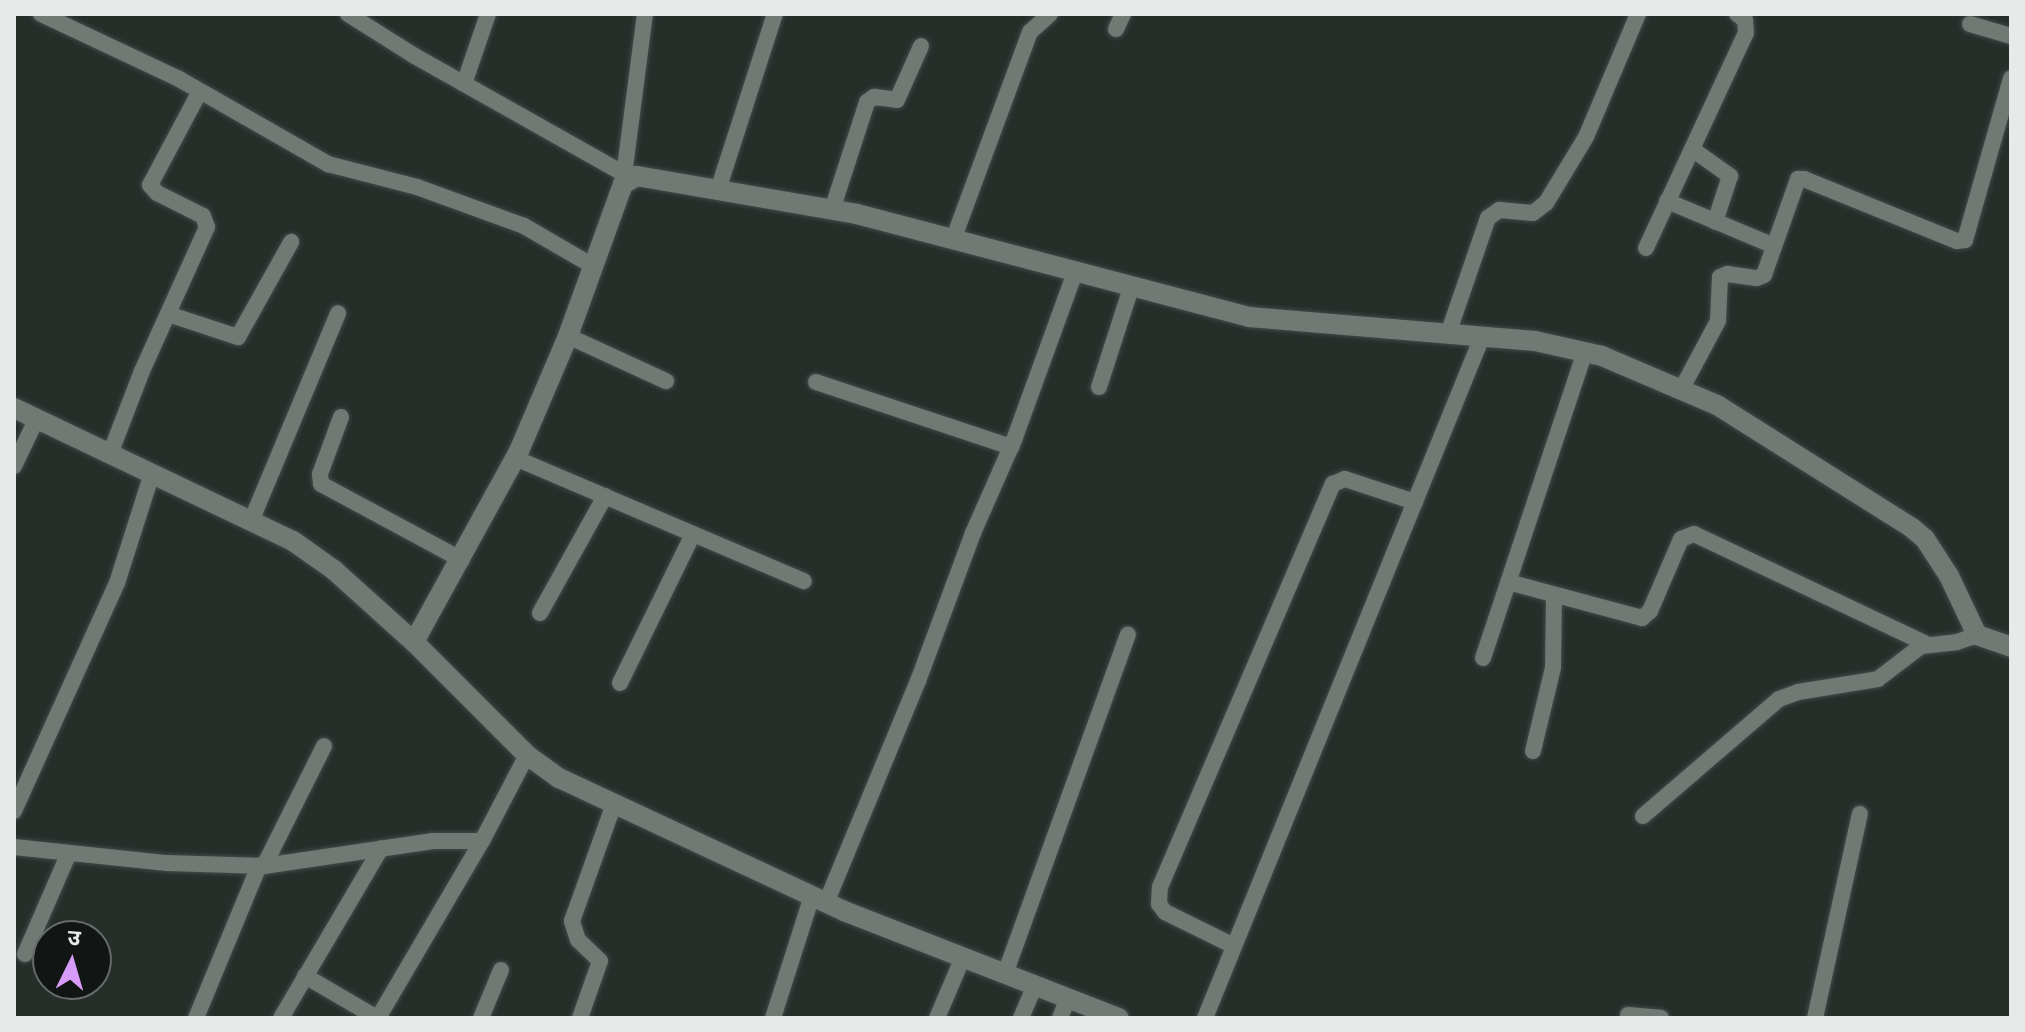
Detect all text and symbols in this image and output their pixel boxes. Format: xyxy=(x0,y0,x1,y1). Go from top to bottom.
north arrow xyxy=(32,920,112,1000)
text: उ xyxy=(66,924,82,952)

